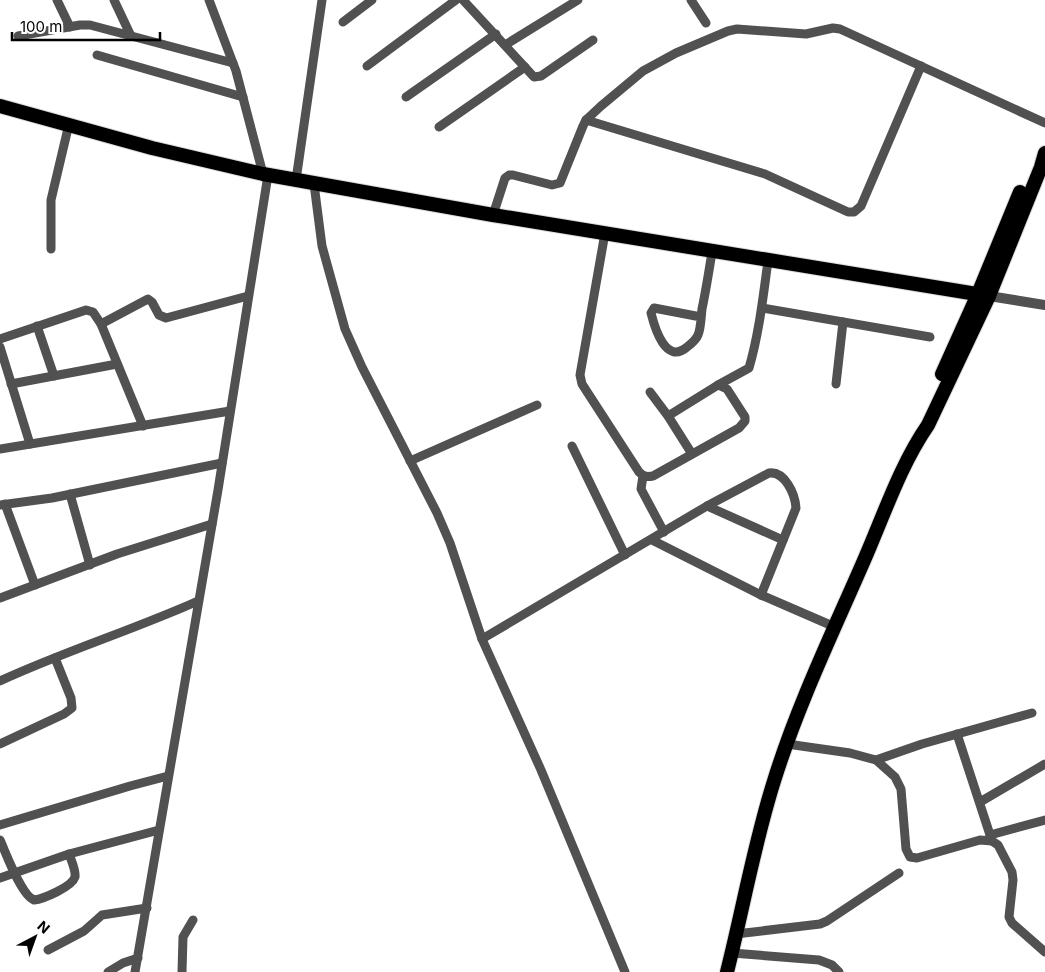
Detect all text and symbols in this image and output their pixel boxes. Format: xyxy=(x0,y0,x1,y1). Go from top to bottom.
scale bar xyxy=(12,10,160,42)
text: 100 m xyxy=(20,17,62,36)
north arrow xyxy=(10,912,60,962)
text: N xyxy=(34,917,53,937)

